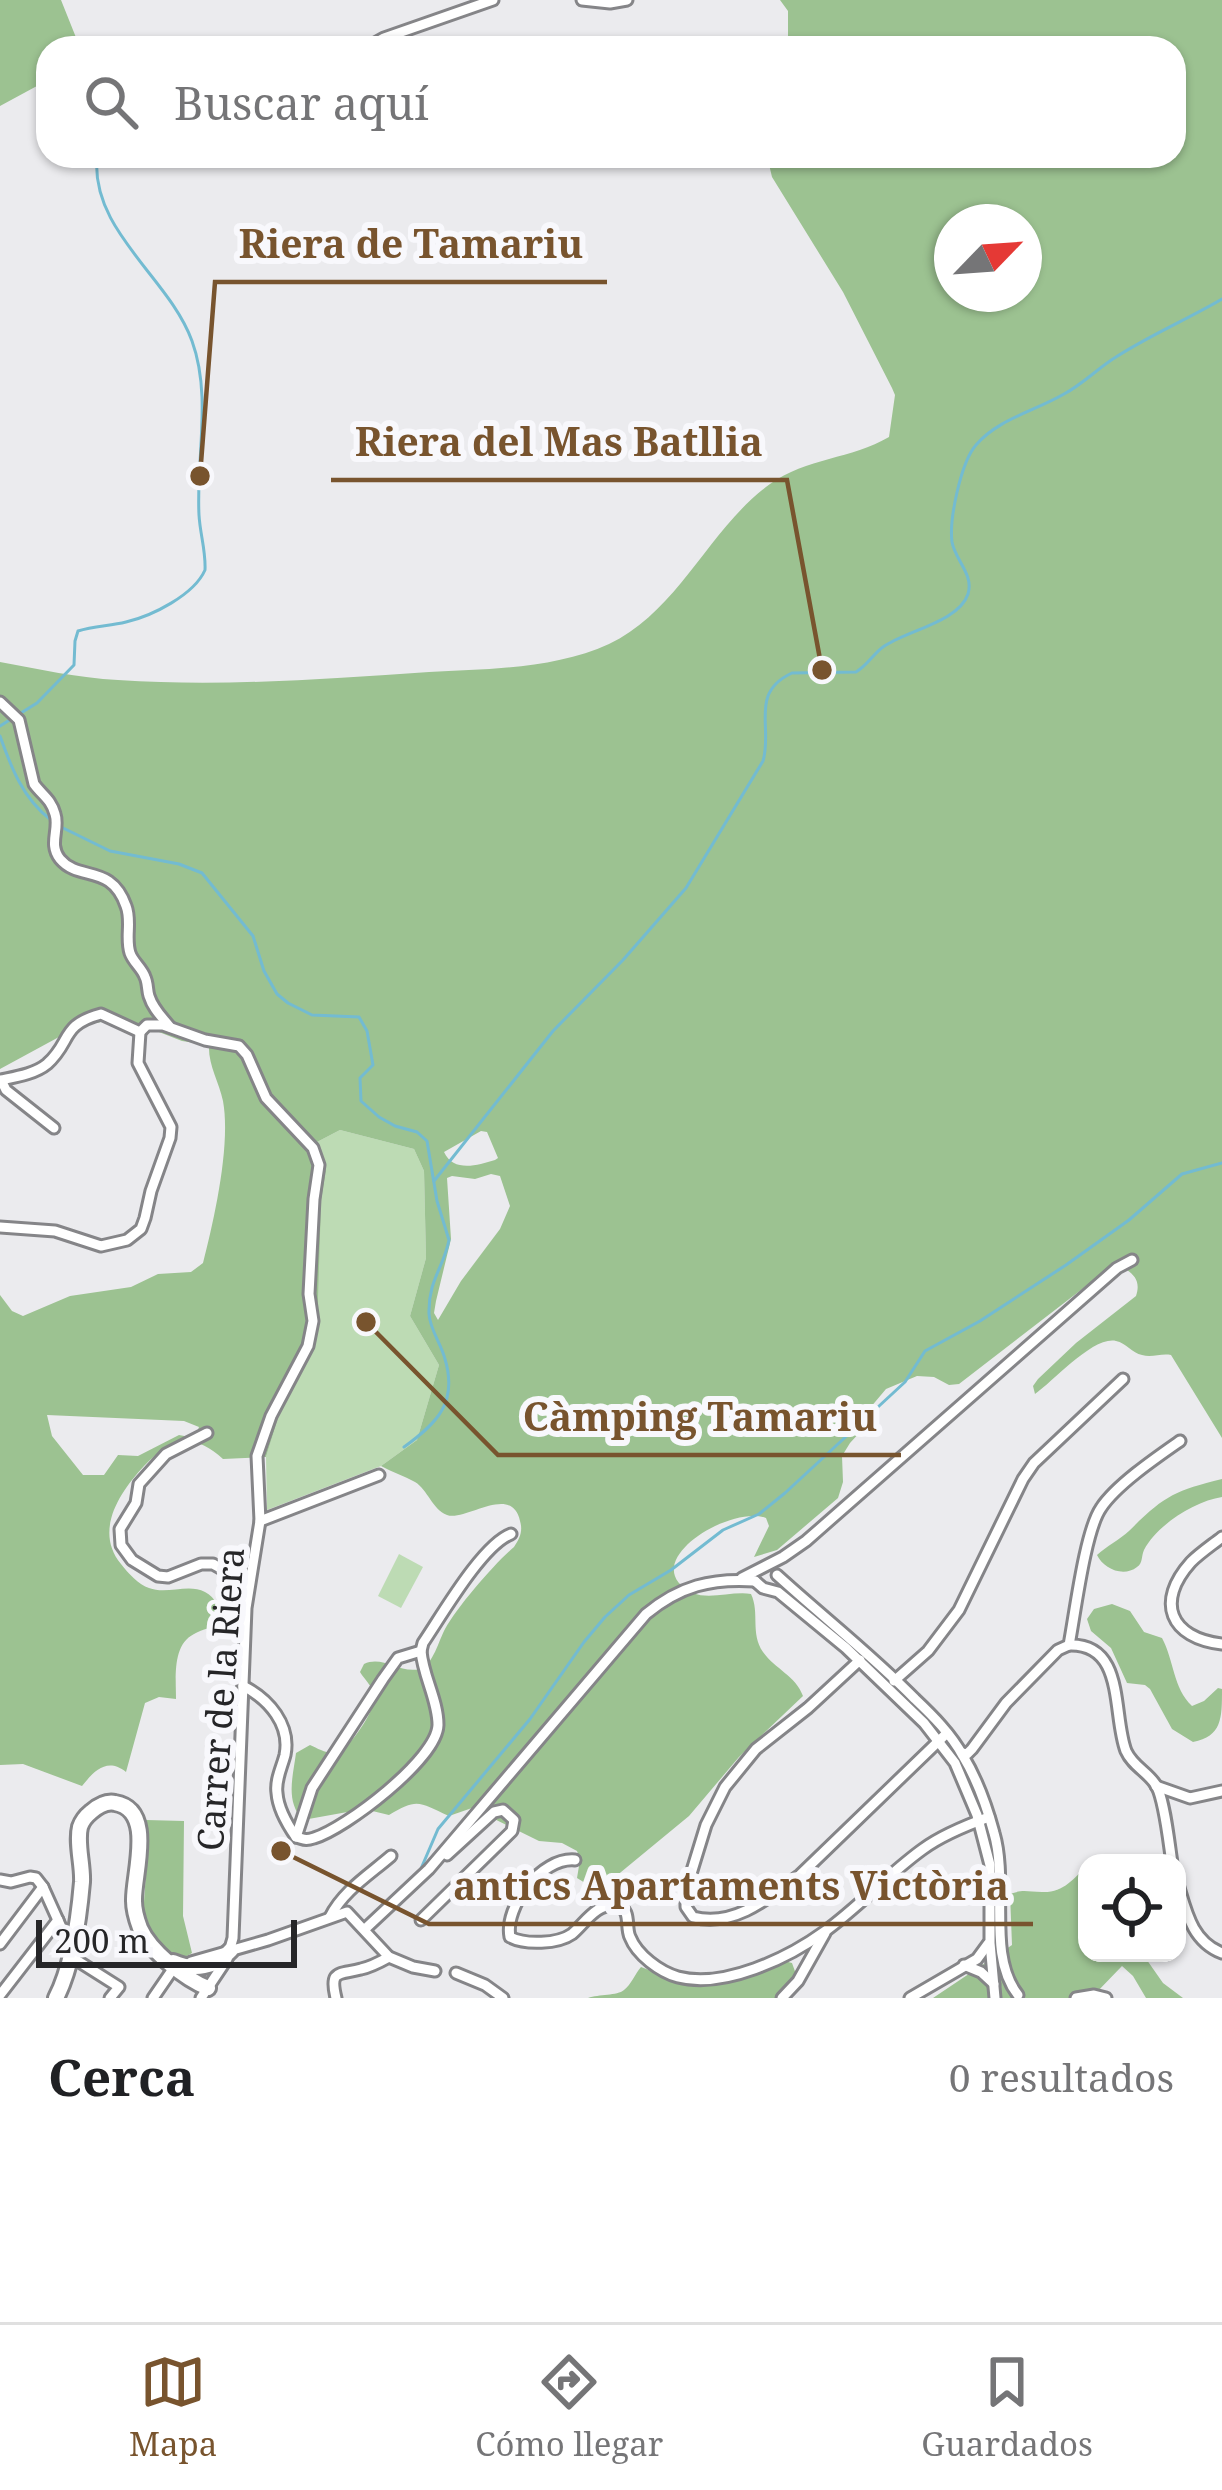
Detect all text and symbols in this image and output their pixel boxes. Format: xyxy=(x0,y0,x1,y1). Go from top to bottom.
search box xyxy=(36,36,1186,168)
icon: search xyxy=(78,69,144,135)
text: Buscar aquí xyxy=(174,72,429,133)
north arrow xyxy=(934,204,1042,312)
callout: Riera de Tamariu xyxy=(215,207,607,282)
text: Riera de Tamariu xyxy=(239,216,583,269)
callout: Riera del Mas Batllia xyxy=(331,405,787,480)
text: Riera del Mas Batllia xyxy=(355,414,763,467)
callout: Càmping Tamariu xyxy=(498,1380,901,1455)
text: Càmping Tamariu xyxy=(523,1389,877,1442)
street label: Carrer de la Riera xyxy=(185,1546,255,1852)
callout: antics Apartaments Victòria xyxy=(429,1849,1033,1924)
map controls xyxy=(1078,1854,1186,1962)
button: locate xyxy=(1078,1854,1186,1962)
text: antics Apartaments Victòria xyxy=(453,1858,1009,1911)
scale bar xyxy=(36,1914,297,1967)
text: 200 m xyxy=(54,1918,149,1963)
text: Cerca xyxy=(48,2041,195,2111)
text: 0 resultados xyxy=(949,2050,1174,2103)
tab: Mapa xyxy=(129,2349,217,2466)
tab: Cómo llegar xyxy=(475,2349,663,2466)
tab: Guardados xyxy=(921,2349,1093,2466)

